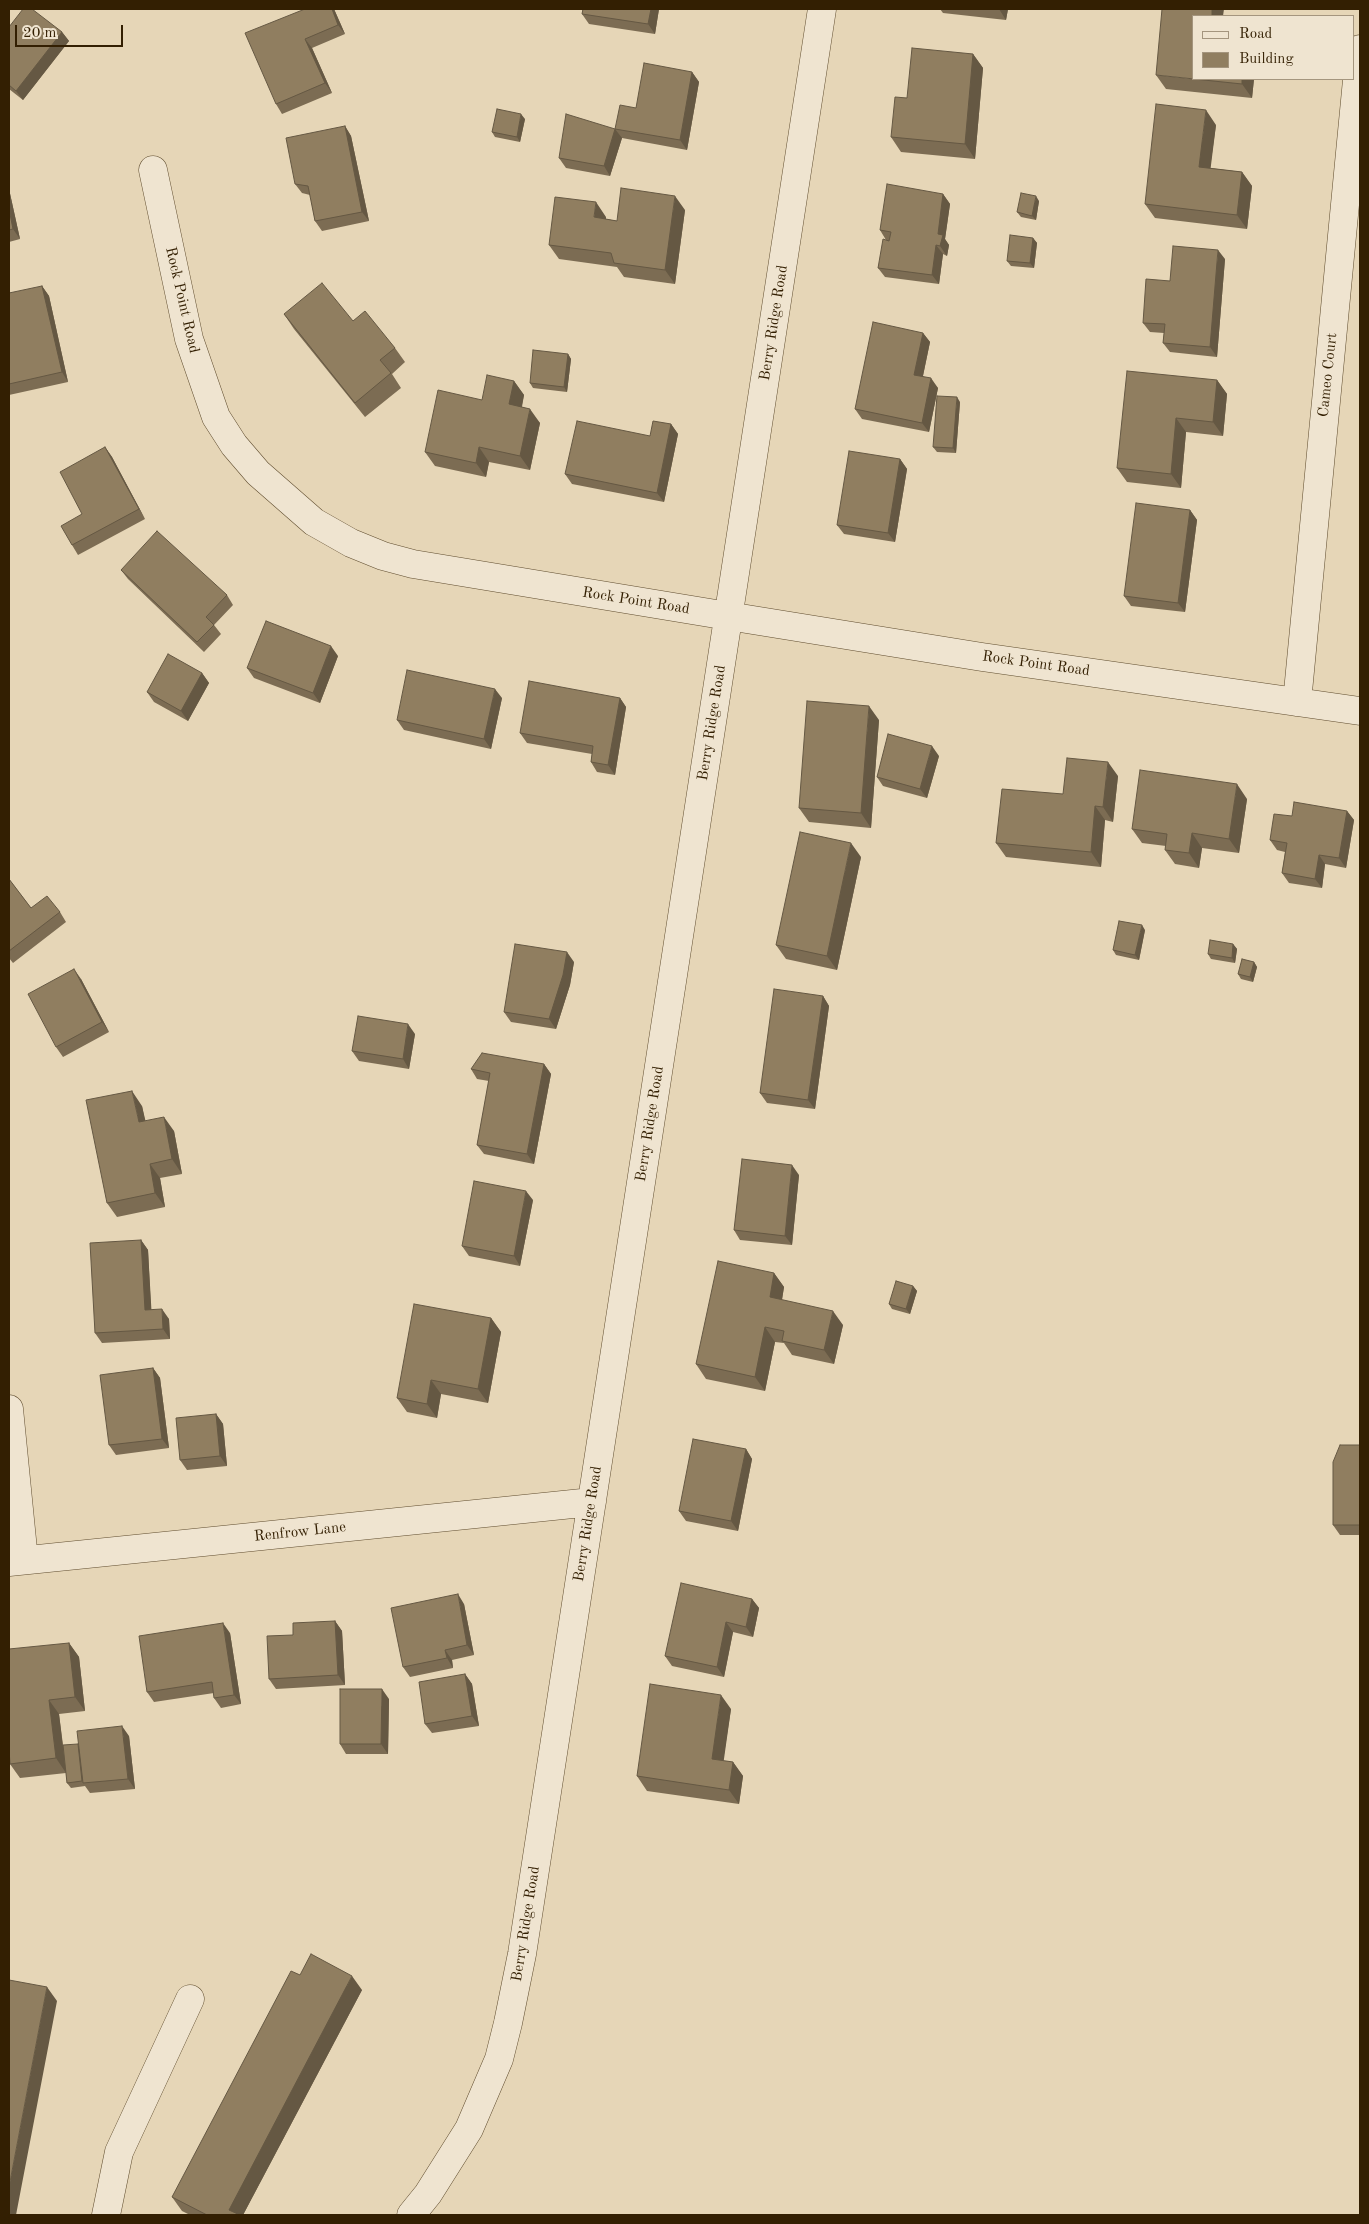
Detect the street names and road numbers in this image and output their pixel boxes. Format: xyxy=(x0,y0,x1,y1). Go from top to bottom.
street label: Rock Point Road xyxy=(161,245,203,355)
street label: Berry Ridge Road xyxy=(756,264,792,382)
street label: Cameo Court xyxy=(1315,332,1341,418)
street label: Rock Point Road xyxy=(581,584,691,618)
street label: Rock Point Road xyxy=(981,648,1091,680)
street label: Berry Ridge Road xyxy=(694,664,730,782)
street label: Berry Ridge Road xyxy=(632,1065,668,1183)
street label: Berry Ridge Road xyxy=(570,1465,606,1583)
street label: Renfrow Lane xyxy=(253,1518,347,1546)
street label: Berry Ridge Road xyxy=(508,1865,544,1983)

